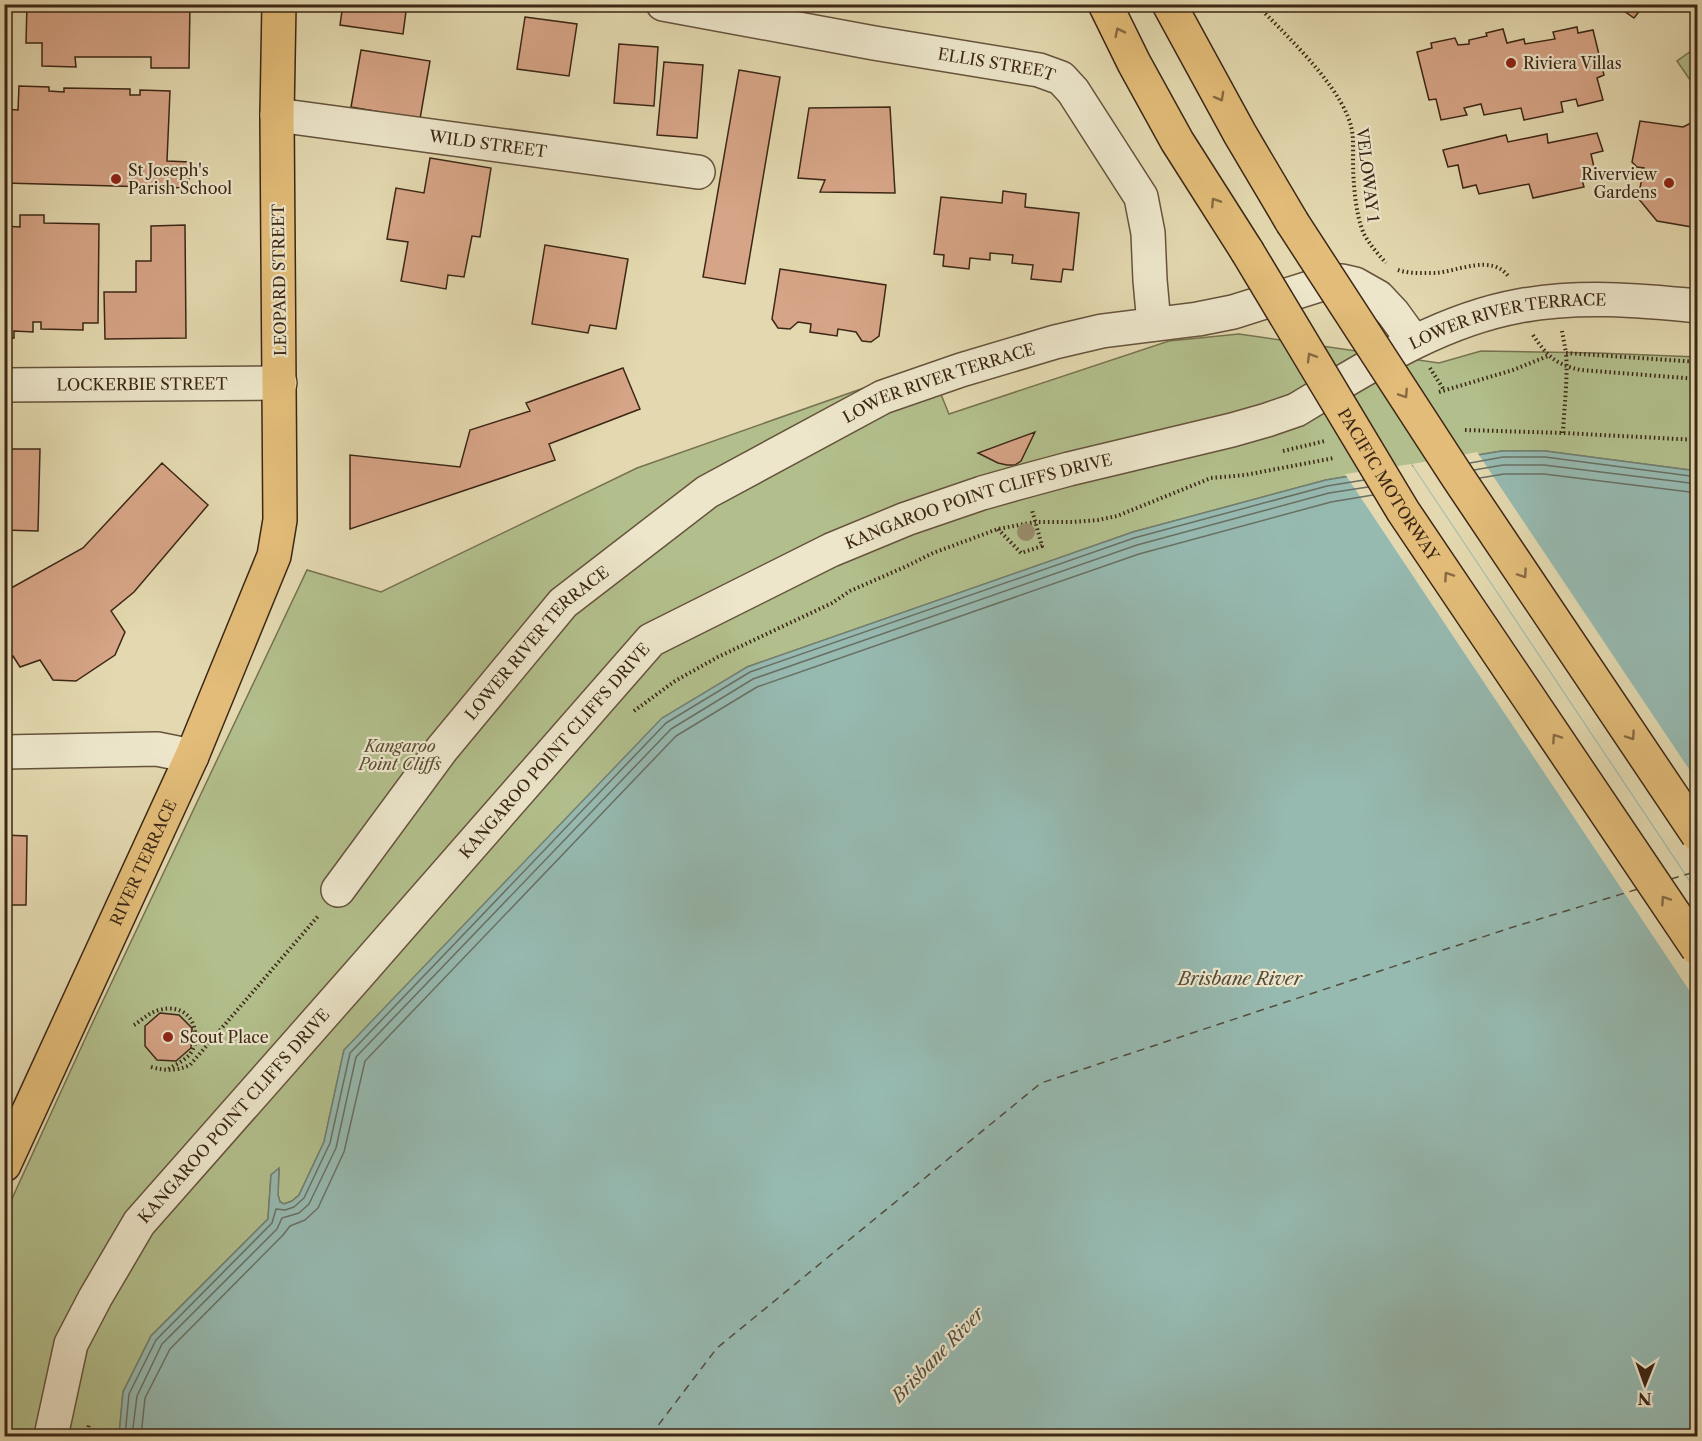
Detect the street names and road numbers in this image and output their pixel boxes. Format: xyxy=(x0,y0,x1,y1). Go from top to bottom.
street label: ELLIS STREET xyxy=(936,44,1058,85)
street label: WILD STREET xyxy=(427,126,548,161)
street label: VELOWAY 1 xyxy=(1352,126,1384,223)
street label: LEOPARD STREET xyxy=(268,204,290,356)
street label: LOWER RIVER TERRACE xyxy=(1406,289,1606,353)
street label: LOWER RIVER TERRACE xyxy=(839,339,1037,427)
street label: LOCKERBIE STREET xyxy=(56,373,228,395)
street label: PACIFIC MOTORWAY xyxy=(1334,404,1444,565)
street label: KANGAROO POINT CLIFFS DRIVE xyxy=(842,449,1114,553)
street label: LOWER RIVER TERRACE xyxy=(460,562,613,724)
street label: KANGAROO POINT CLIFFS DRIVE xyxy=(455,639,654,862)
street label: RIVER TERRACE xyxy=(106,796,181,929)
street label: KANGAROO POINT CLIFFS DRIVE xyxy=(134,1004,334,1227)

